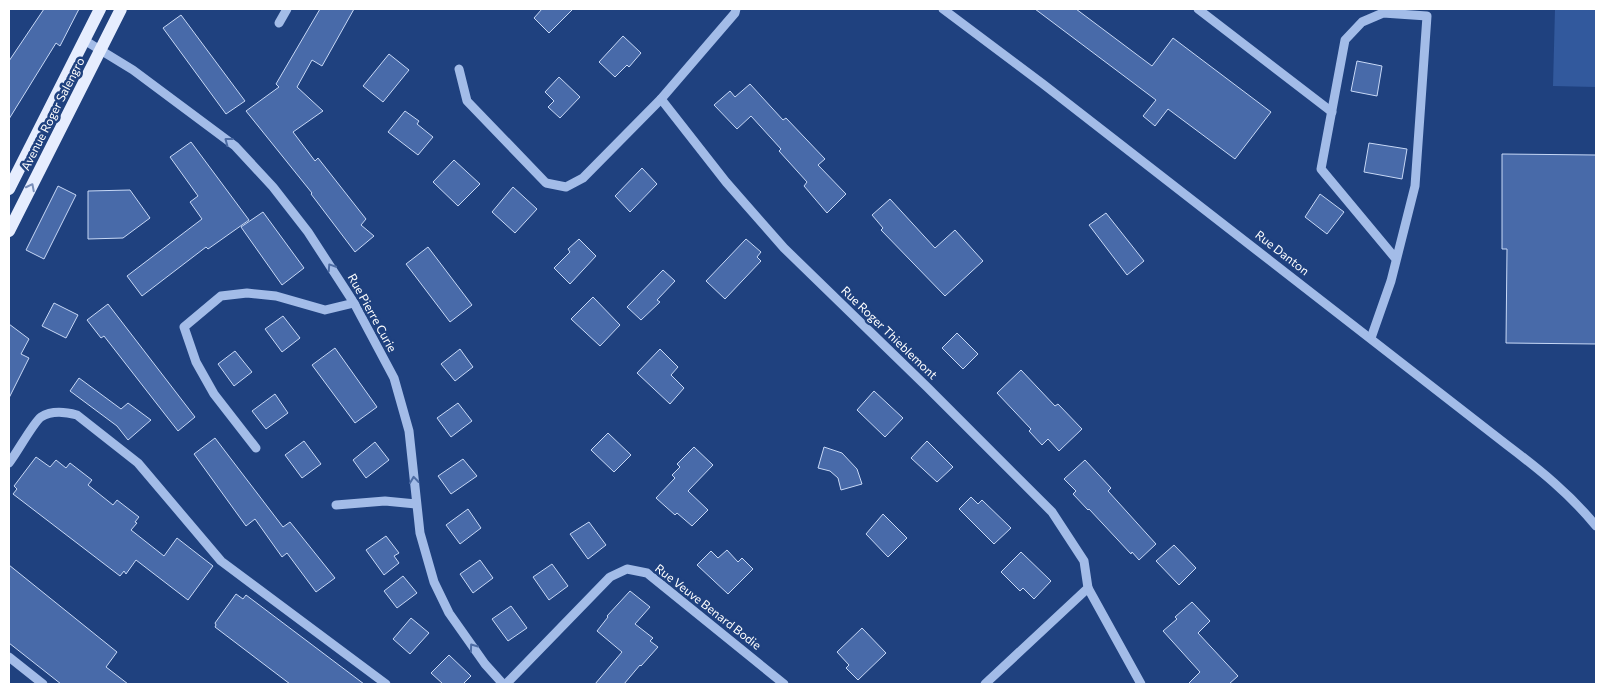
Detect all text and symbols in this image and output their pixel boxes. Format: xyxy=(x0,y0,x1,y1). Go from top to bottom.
street label: Avenue Roger Salengro xyxy=(18,55,87,172)
one-way arrow xyxy=(224,138,234,147)
one-way arrow xyxy=(25,184,35,193)
street label: Rue Danton xyxy=(1253,227,1312,277)
one-way arrow xyxy=(327,263,337,272)
street label: Rue Pierre Curie xyxy=(346,271,400,354)
street label: Rue Roger Thieblemont xyxy=(839,283,941,382)
one-way arrow xyxy=(409,476,420,484)
street label: Rue Veuve Benard Bodie xyxy=(653,560,764,652)
one-way arrow xyxy=(470,643,479,652)

